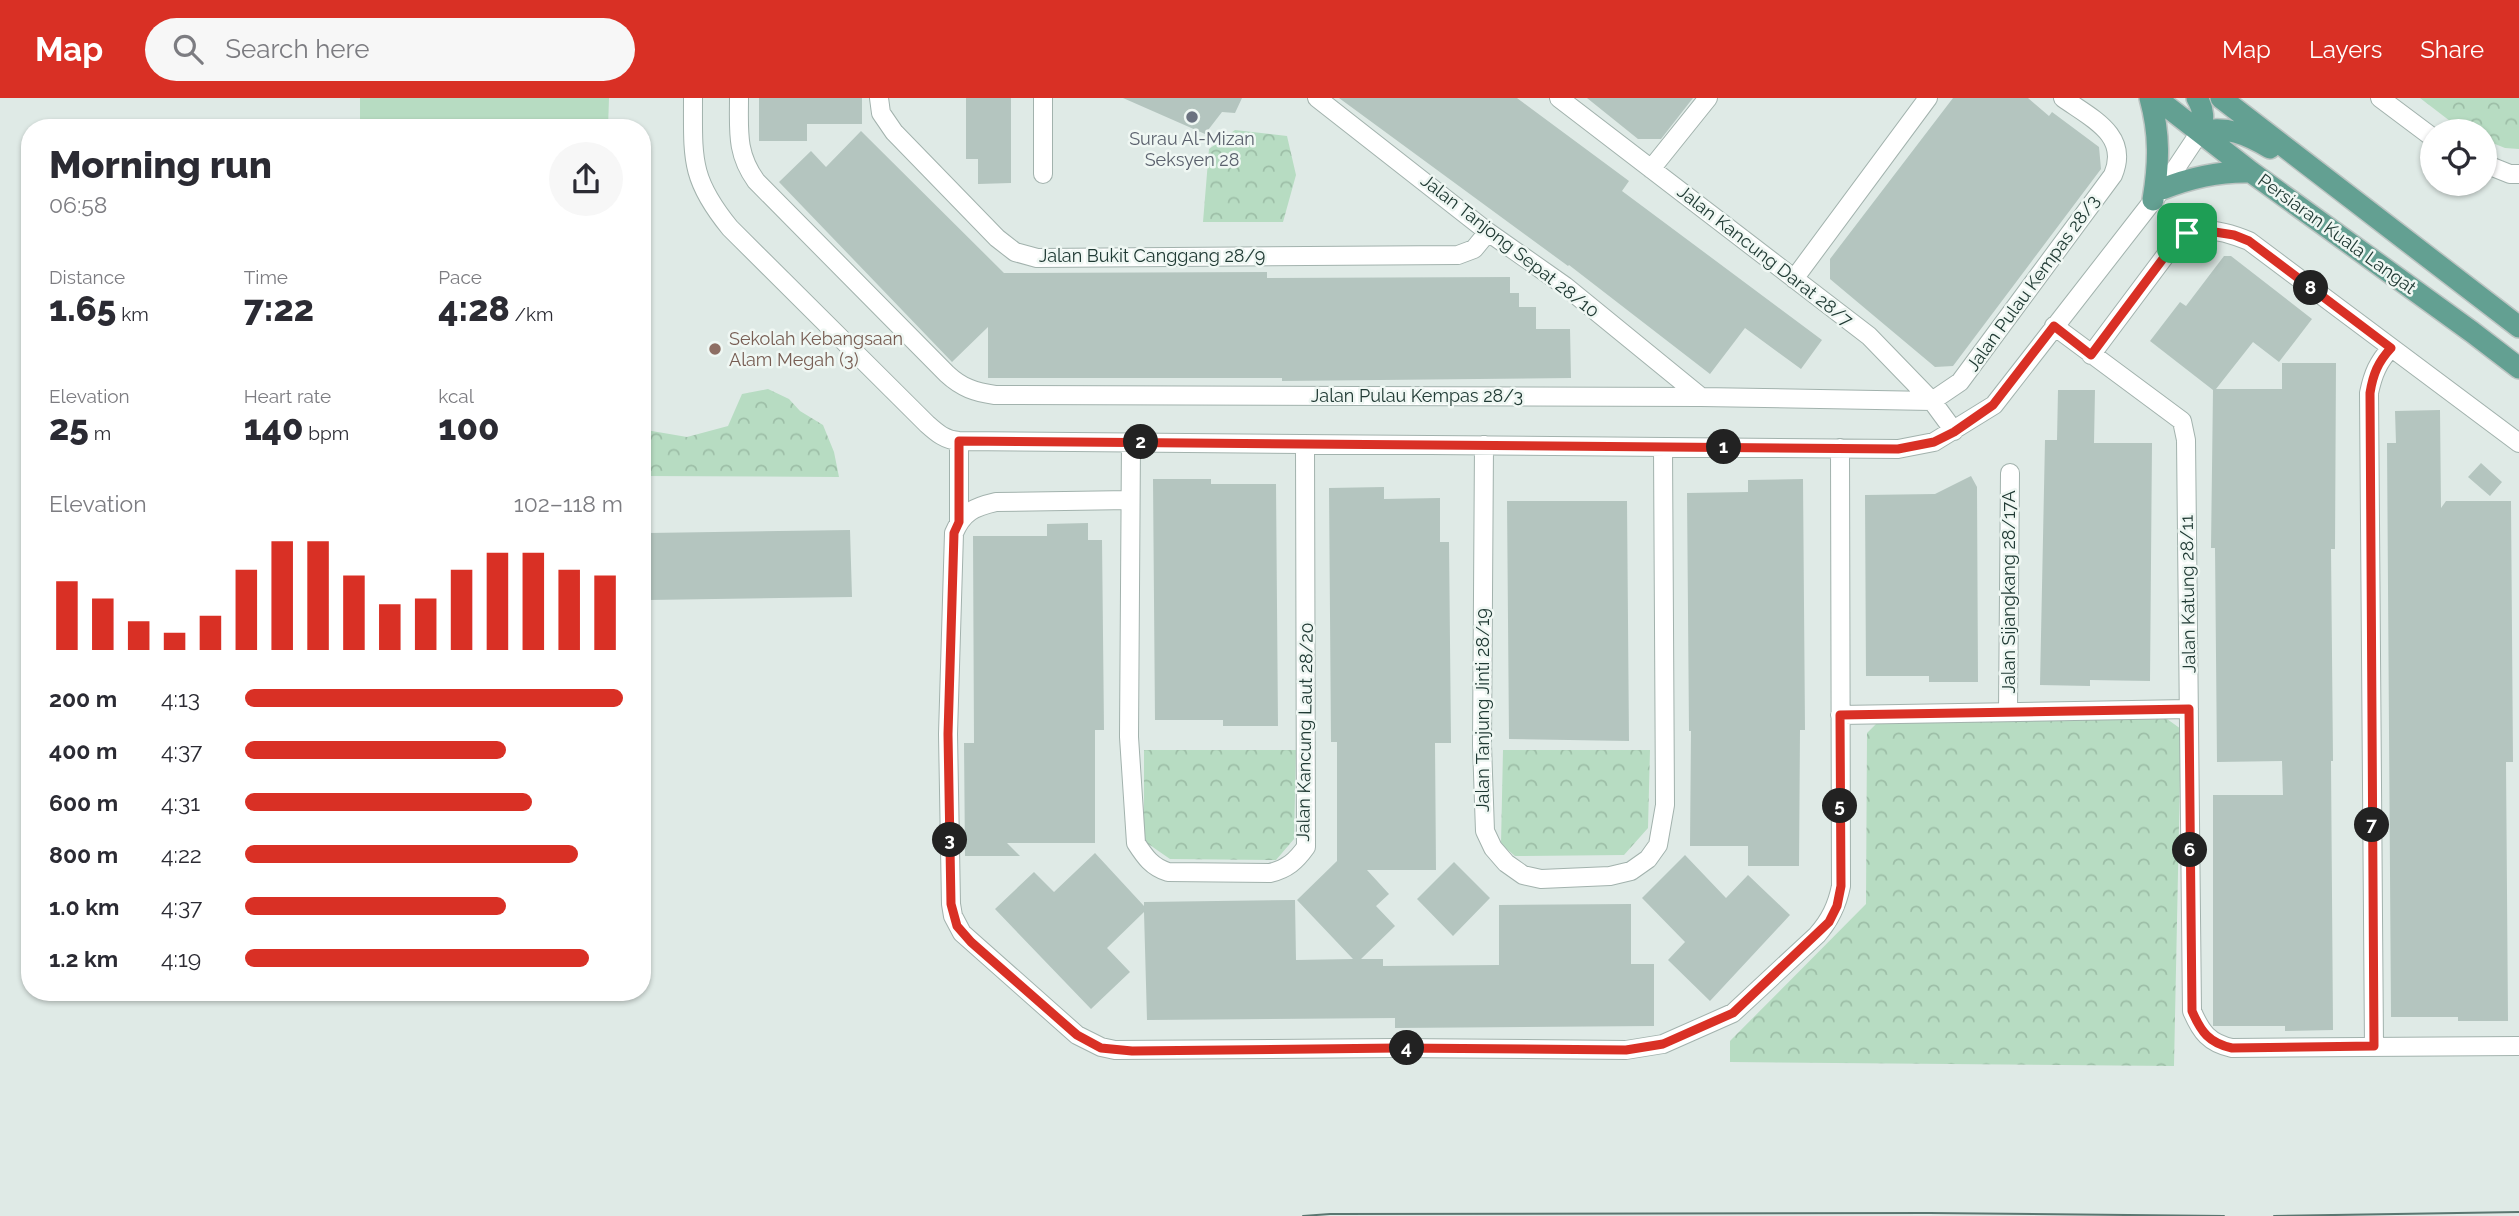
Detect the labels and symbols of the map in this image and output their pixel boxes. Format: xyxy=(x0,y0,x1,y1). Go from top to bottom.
marker: Surau Al-Mizan Seksyen 28 xyxy=(1184,109,1200,125)
place label: Surau Al-Mizan Seksyen 28 xyxy=(1129,128,1255,170)
street label: Persiaran Kuala Langat xyxy=(2254,169,2420,298)
street label: Jalan Tanjong Sepat 28/10 xyxy=(1417,170,1604,322)
street label: Jalan Kancung Darat 28/7 xyxy=(1674,181,1857,331)
street label: Jalan Pulau Kempas 28/3 xyxy=(1962,191,2103,375)
pin xyxy=(2157,203,2217,263)
street label: Jalan Bukit Canggang 28/9 xyxy=(1039,245,1265,266)
pin: 8 xyxy=(2294,270,2328,306)
place label: Sekolah Kebangsaan Alam Megah (3) xyxy=(729,328,903,370)
marker: Sekolah Kebangsaan Alam Megah (3) xyxy=(707,341,723,357)
street label: Jalan Pulau Kempas 28/3 xyxy=(1311,385,1523,406)
pin: 2 xyxy=(1124,424,1158,460)
pin: 1 xyxy=(1706,430,1742,464)
street label: Jalan Sijangkang 28/17A xyxy=(1998,490,2019,694)
street label: Jalan Katung 28/11 xyxy=(2176,514,2199,673)
street label: Jalan Tanjung Jinti 28/19 xyxy=(1472,608,1493,812)
street label: Jalan Kancung Laut 28/20 xyxy=(1292,622,1317,842)
pin: 5 xyxy=(1822,788,1857,824)
pin: 7 xyxy=(2354,808,2390,842)
pin: 3 xyxy=(932,822,968,858)
pin: 6 xyxy=(2172,832,2208,868)
pin: 4 xyxy=(1390,1030,1424,1066)

